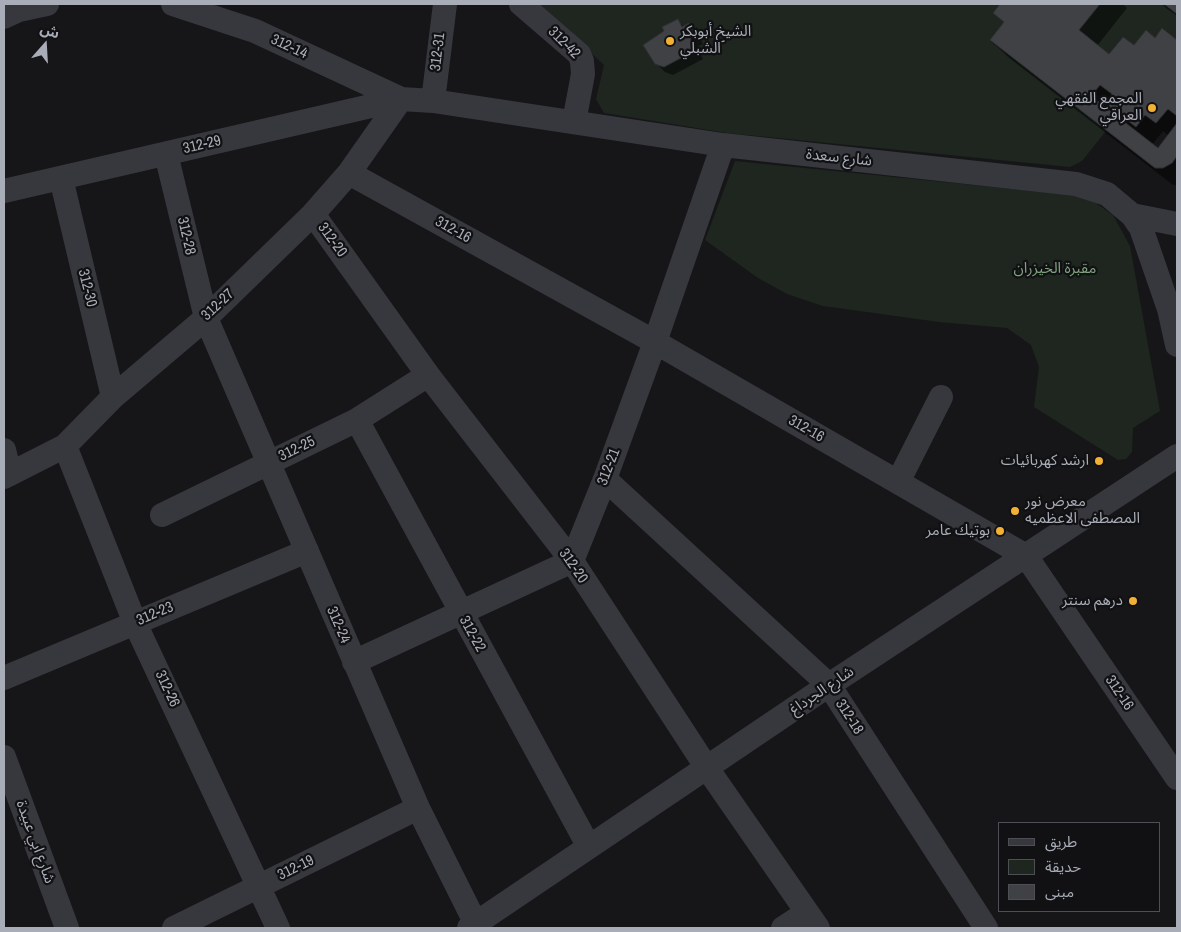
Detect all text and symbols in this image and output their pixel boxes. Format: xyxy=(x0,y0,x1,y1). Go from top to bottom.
text: ش xyxy=(38,19,62,42)
north arrow xyxy=(20,20,70,70)
street label: 312-42 xyxy=(544,23,584,63)
place label: الشيخ أبوبكر الشبلي xyxy=(680,23,751,58)
street label: 312-14 xyxy=(268,31,310,63)
street label: 312-31 xyxy=(427,32,449,72)
marker: الشيخ أبوبكر الشبلي xyxy=(664,35,676,47)
place label: المجمع الفقهي العراقي xyxy=(1055,90,1142,125)
marker: المجمع الفقهي العراقي xyxy=(1146,102,1158,114)
street label: 312-29 xyxy=(181,132,223,158)
street label: شارع سعدة xyxy=(805,146,873,170)
street label: 312-16 xyxy=(432,213,474,247)
street label: 312-28 xyxy=(173,215,199,257)
street label: 312-20 xyxy=(313,219,351,261)
park label: مقبرة الخيزران xyxy=(1014,260,1096,278)
street label: 312-30 xyxy=(74,267,100,309)
street label: 312-27 xyxy=(198,285,238,325)
street label: 312-16 xyxy=(785,412,827,446)
street label: 312-25 xyxy=(276,433,318,465)
street label: 312-21 xyxy=(594,446,624,488)
place label: ارشد كهربائيات xyxy=(1001,452,1089,470)
marker: ارشد كهربائيات xyxy=(1093,455,1105,467)
place label: معرض نور المصطفى الاعظميه xyxy=(1025,493,1140,528)
marker: معرض نور المصطفى الاعظميه xyxy=(1009,505,1021,517)
place label: بوتيك عامر xyxy=(926,522,990,540)
marker: بوتيك عامر xyxy=(994,525,1006,537)
street label: 312-20 xyxy=(555,545,591,587)
place label: درهم سنتر xyxy=(1062,592,1123,610)
marker: درهم سنتر xyxy=(1127,595,1139,607)
street label: 312-23 xyxy=(134,598,176,630)
street label: 312-24 xyxy=(322,604,354,646)
street label: 312-22 xyxy=(455,613,489,655)
street label: شارع الجرداغ xyxy=(787,663,857,719)
street label: 312-26 xyxy=(151,668,183,710)
street label: 312-16 xyxy=(1101,672,1137,714)
street label: 312-18 xyxy=(831,696,867,738)
street label: شارع ابي عبيدة xyxy=(12,798,58,886)
legend xyxy=(998,822,1161,912)
text: طريق xyxy=(1045,831,1077,852)
street label: 312-19 xyxy=(275,852,317,884)
text: حديقة xyxy=(1045,856,1081,877)
text: مبنى xyxy=(1045,881,1074,902)

